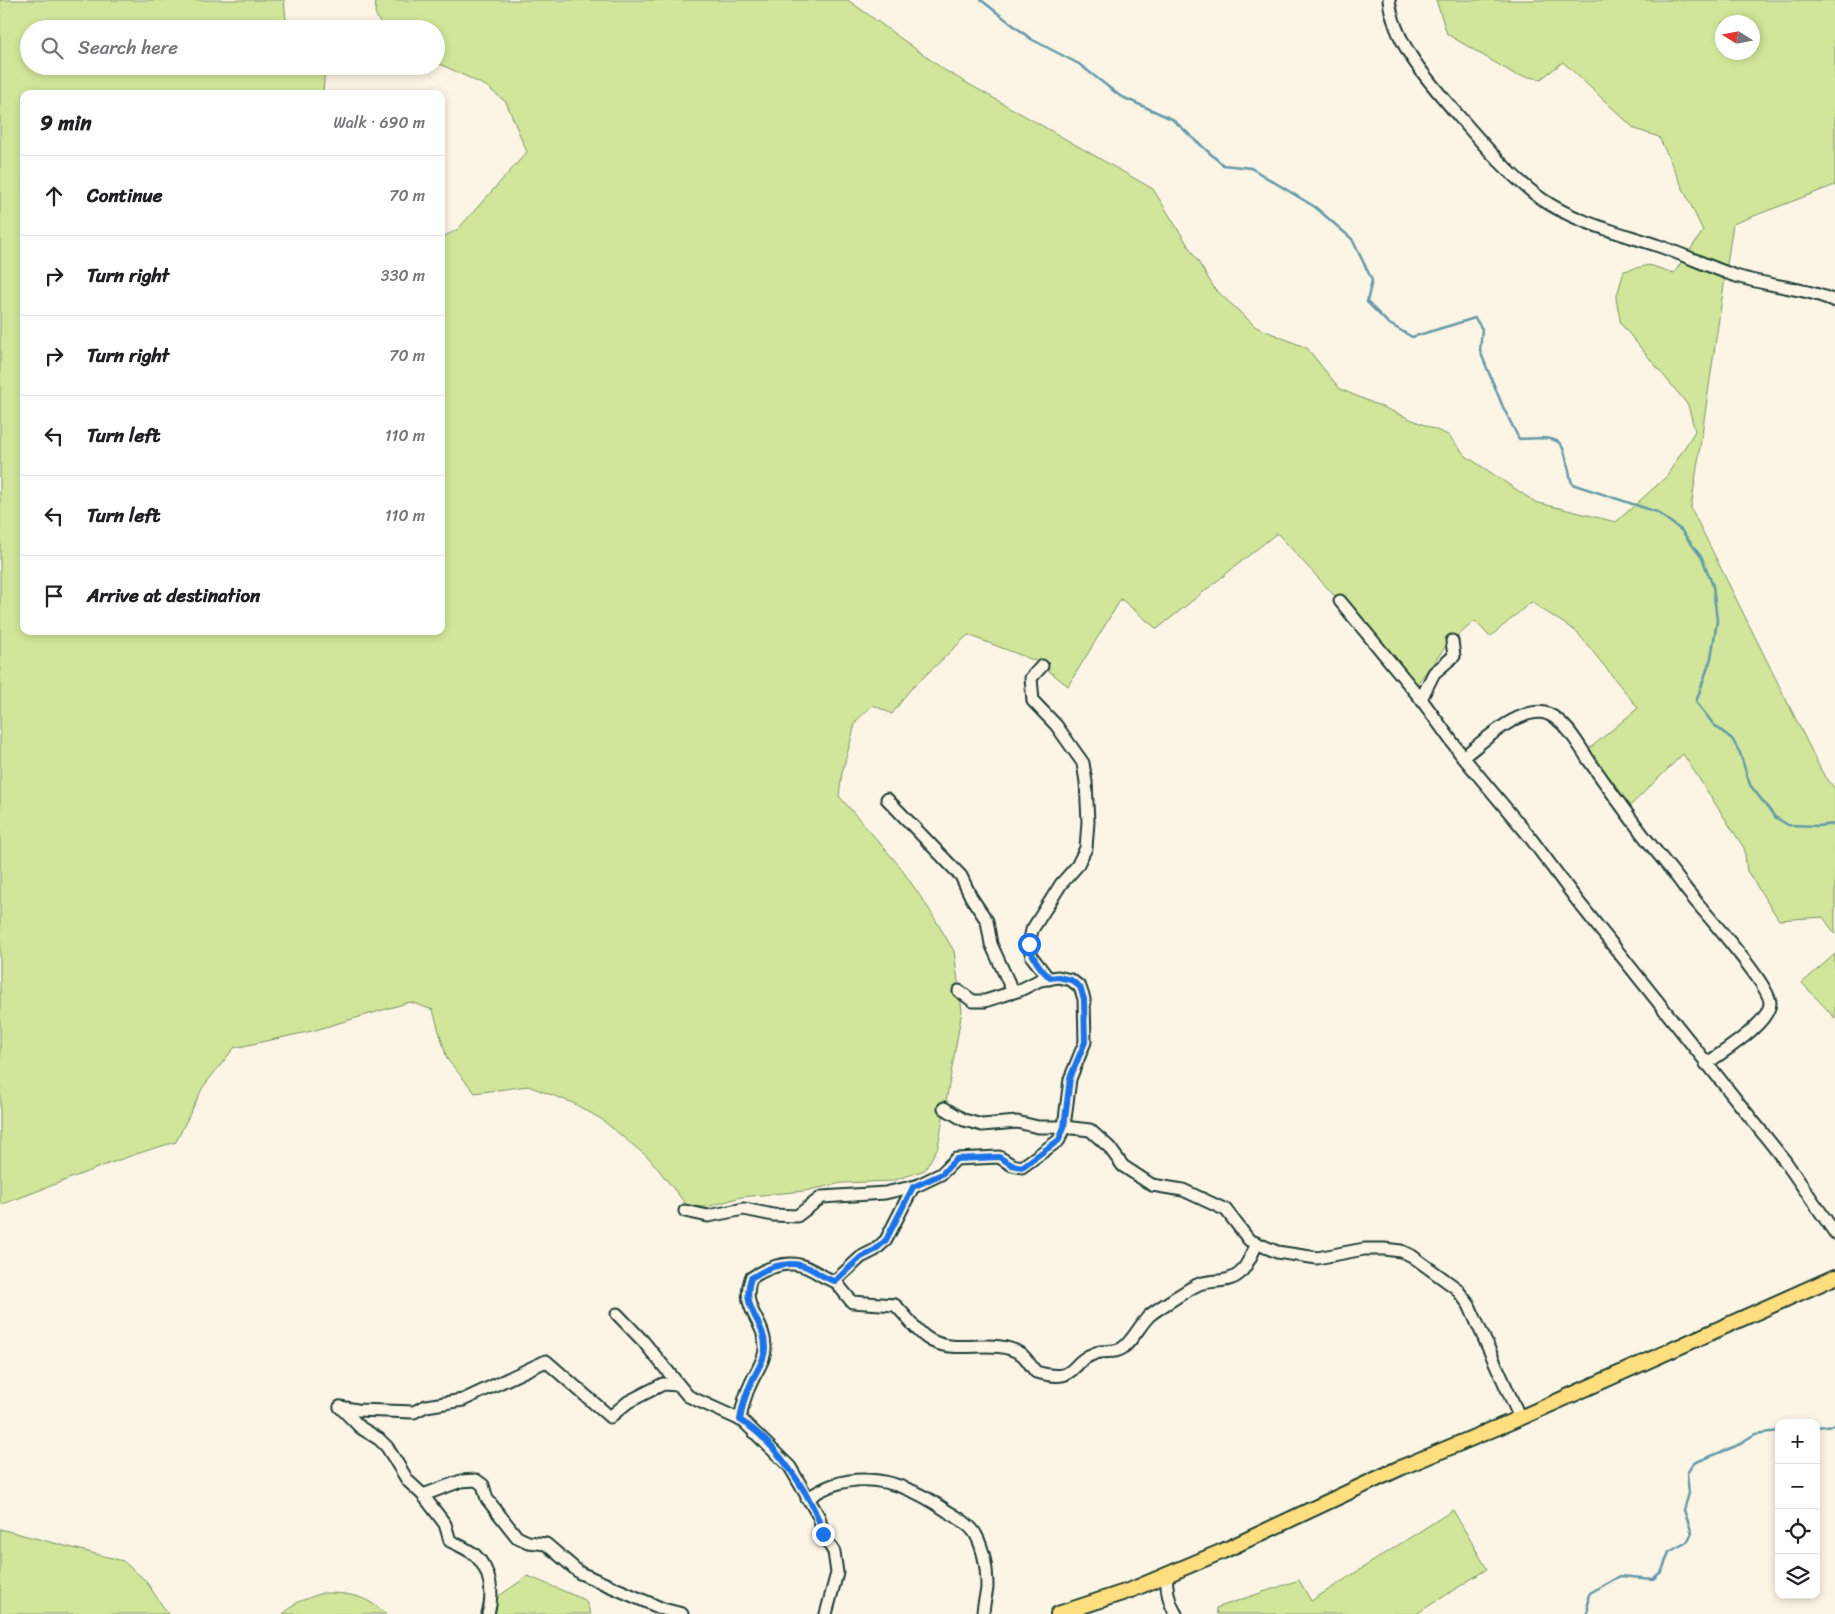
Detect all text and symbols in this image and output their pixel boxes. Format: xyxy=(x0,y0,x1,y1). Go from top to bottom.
north arrow xyxy=(1715,15,1760,60)
search box xyxy=(20,20,445,75)
text: Search here xyxy=(78,31,178,64)
icon: search xyxy=(38,34,66,62)
text: 9 min xyxy=(40,104,92,142)
text: Walk · 690 m xyxy=(333,108,425,137)
text: Continue xyxy=(87,179,163,212)
text: 70 m xyxy=(389,181,425,210)
icon: ahead xyxy=(40,182,68,210)
text: Turn right xyxy=(87,259,169,292)
text: 330 m xyxy=(381,261,425,290)
icon: right xyxy=(40,262,68,290)
text: Turn right xyxy=(87,339,169,372)
text: 70 m xyxy=(389,341,425,370)
icon: right xyxy=(40,342,68,370)
text: Turn left xyxy=(87,419,160,452)
text: 110 m xyxy=(385,421,425,450)
icon: left xyxy=(40,422,68,450)
text: Turn left xyxy=(87,499,160,532)
text: 110 m xyxy=(385,501,425,530)
icon: left xyxy=(40,502,68,530)
text: Arrive at destination xyxy=(87,579,260,612)
icon: arrive xyxy=(40,582,68,610)
route start xyxy=(1018,933,1041,956)
map controls xyxy=(1775,1419,1820,1599)
button: + xyxy=(1775,1419,1820,1464)
button: − xyxy=(1775,1464,1820,1509)
button: locate xyxy=(1775,1509,1820,1554)
route end xyxy=(812,1523,835,1546)
button: layers xyxy=(1775,1554,1820,1599)

